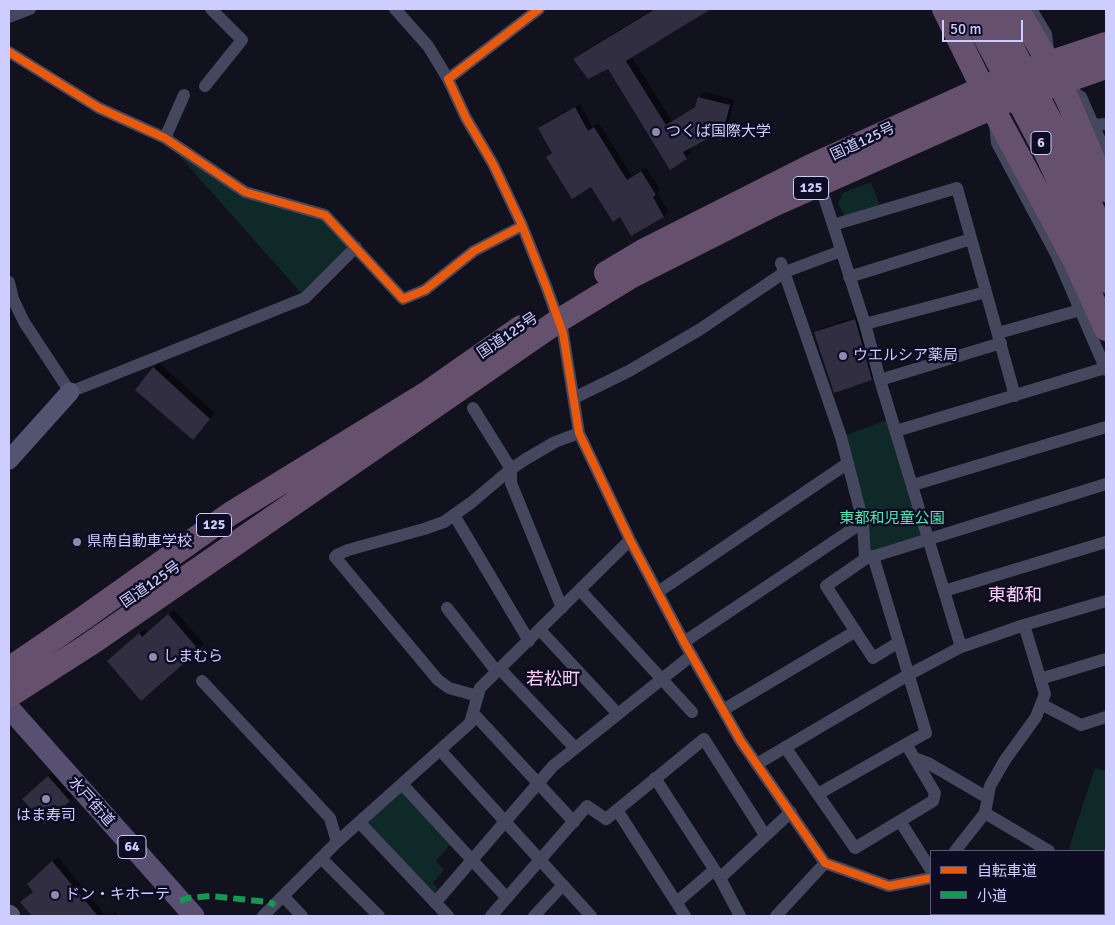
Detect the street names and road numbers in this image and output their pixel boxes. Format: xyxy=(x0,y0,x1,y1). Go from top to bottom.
street label: 国道125号 xyxy=(828,119,898,165)
road number: 6 xyxy=(1031,132,1051,154)
road number: 125 xyxy=(794,177,828,200)
street label: 国道125号 xyxy=(474,309,542,363)
road number: 125 xyxy=(196,514,232,536)
street label: 国道125号 xyxy=(117,558,185,612)
street label: 水戸街道 xyxy=(64,774,118,830)
road number: 64 xyxy=(118,836,146,859)

